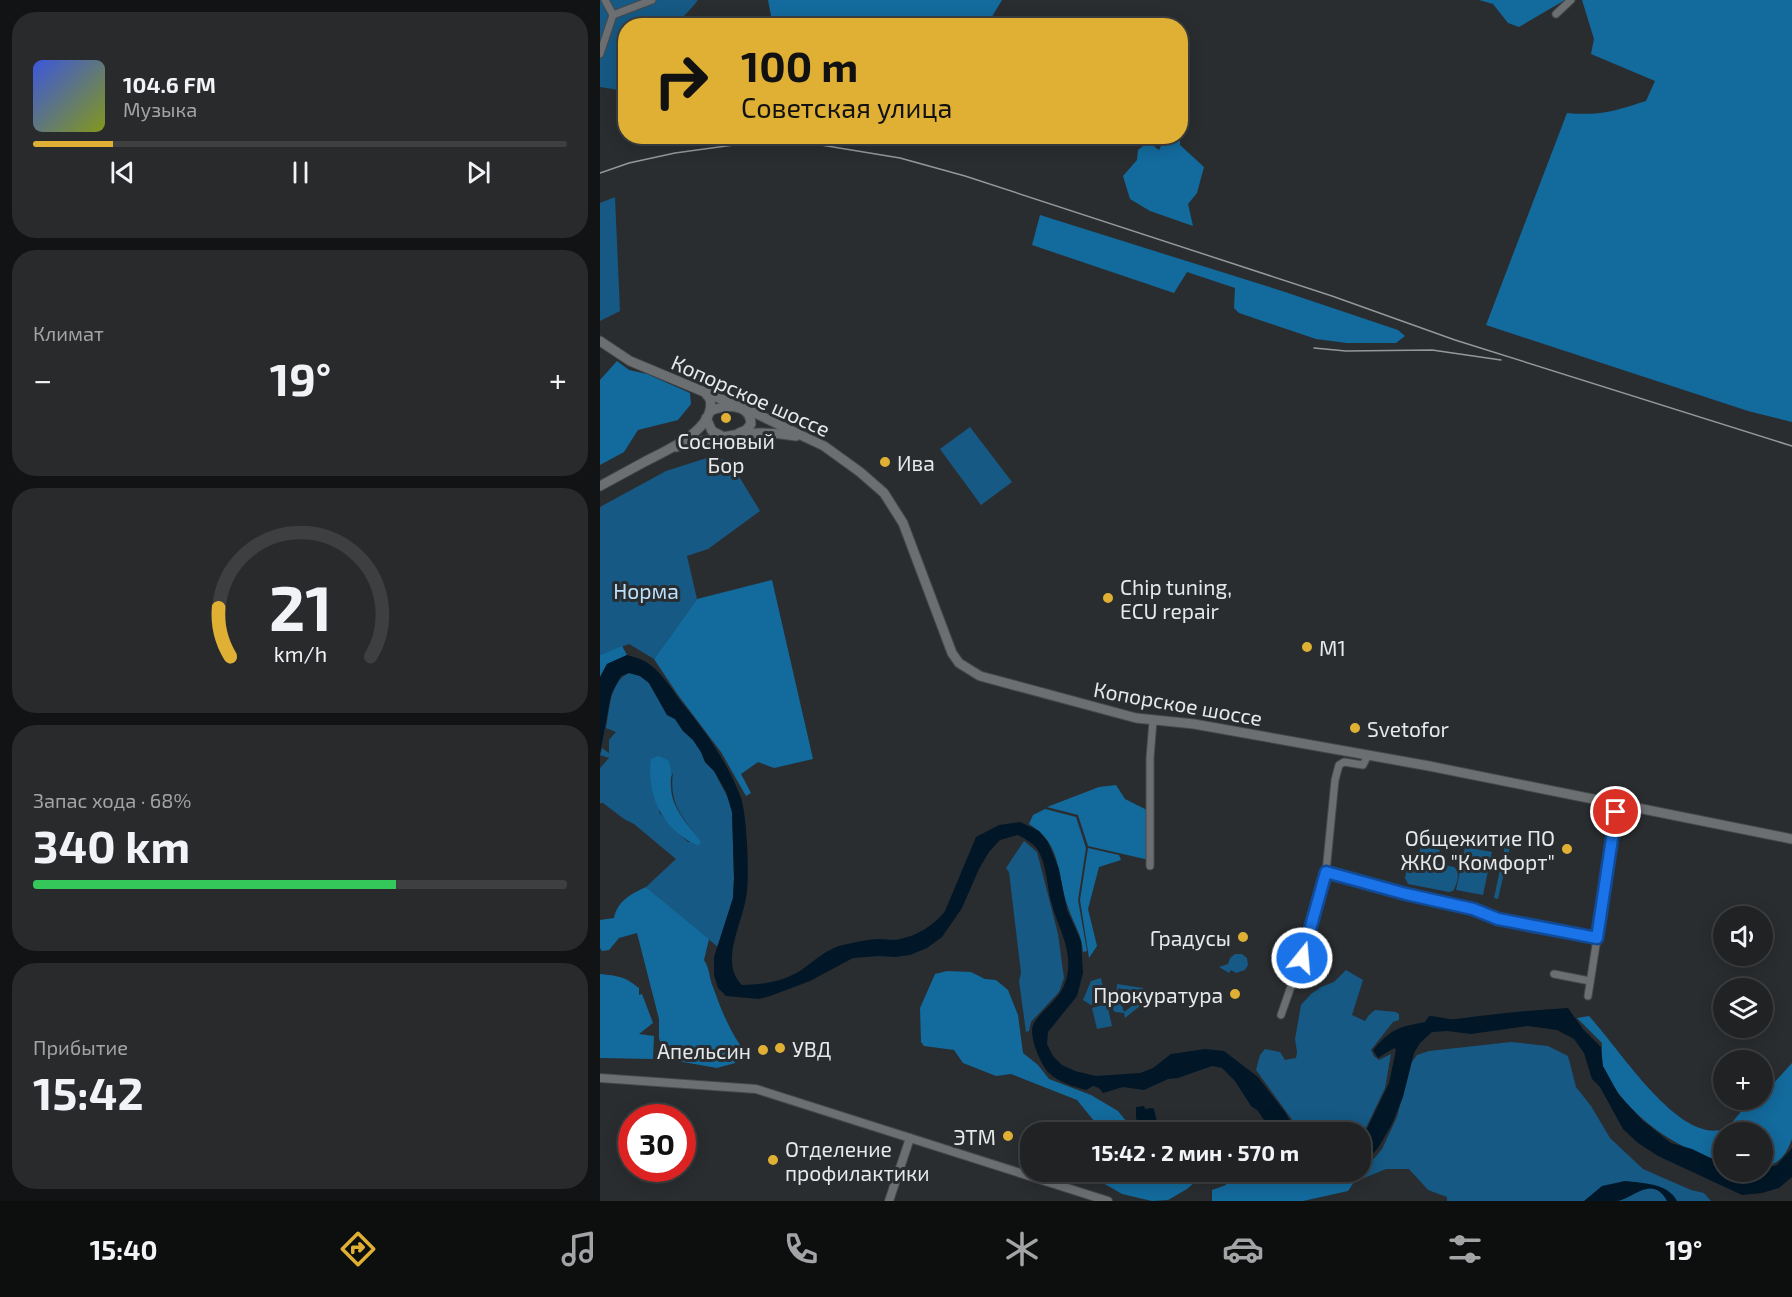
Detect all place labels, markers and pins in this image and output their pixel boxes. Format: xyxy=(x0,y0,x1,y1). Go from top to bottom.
marker: Сосновый Бор xyxy=(719,411,733,425)
place label: Сосновый Бор xyxy=(677,428,775,477)
place label: Ива xyxy=(897,450,935,475)
marker: Ива xyxy=(878,455,892,469)
place label: Chip tuning, ECU repair xyxy=(1120,574,1232,623)
marker: Chip tuning, ECU repair xyxy=(1101,591,1115,605)
place label: М1 xyxy=(1319,635,1346,660)
marker: М1 xyxy=(1300,640,1314,654)
place label: Svetofor xyxy=(1367,716,1450,741)
marker: Svetofor xyxy=(1348,721,1362,735)
pin xyxy=(1590,786,1641,837)
place label: Общежитие ПО ЖКО "Комфорт" xyxy=(1400,825,1555,874)
marker: Общежитие ПО ЖКО "Комфорт" xyxy=(1560,842,1574,856)
place label: Градусы xyxy=(1150,925,1231,951)
marker: Градусы xyxy=(1236,930,1250,944)
place label: Прокуратура xyxy=(1093,982,1223,1008)
marker: Прокуратура xyxy=(1228,987,1242,1001)
place label: УВД xyxy=(792,1036,831,1061)
place label: Апельсин xyxy=(657,1038,751,1063)
marker: УВД xyxy=(773,1041,787,1055)
marker: Апельсин xyxy=(756,1043,770,1057)
place label: ЭТМ xyxy=(954,1124,996,1149)
marker: ЭТМ xyxy=(1001,1129,1015,1143)
place label: Отделение профилактики xyxy=(785,1136,930,1185)
marker: Отделение профилактики xyxy=(766,1153,780,1167)

